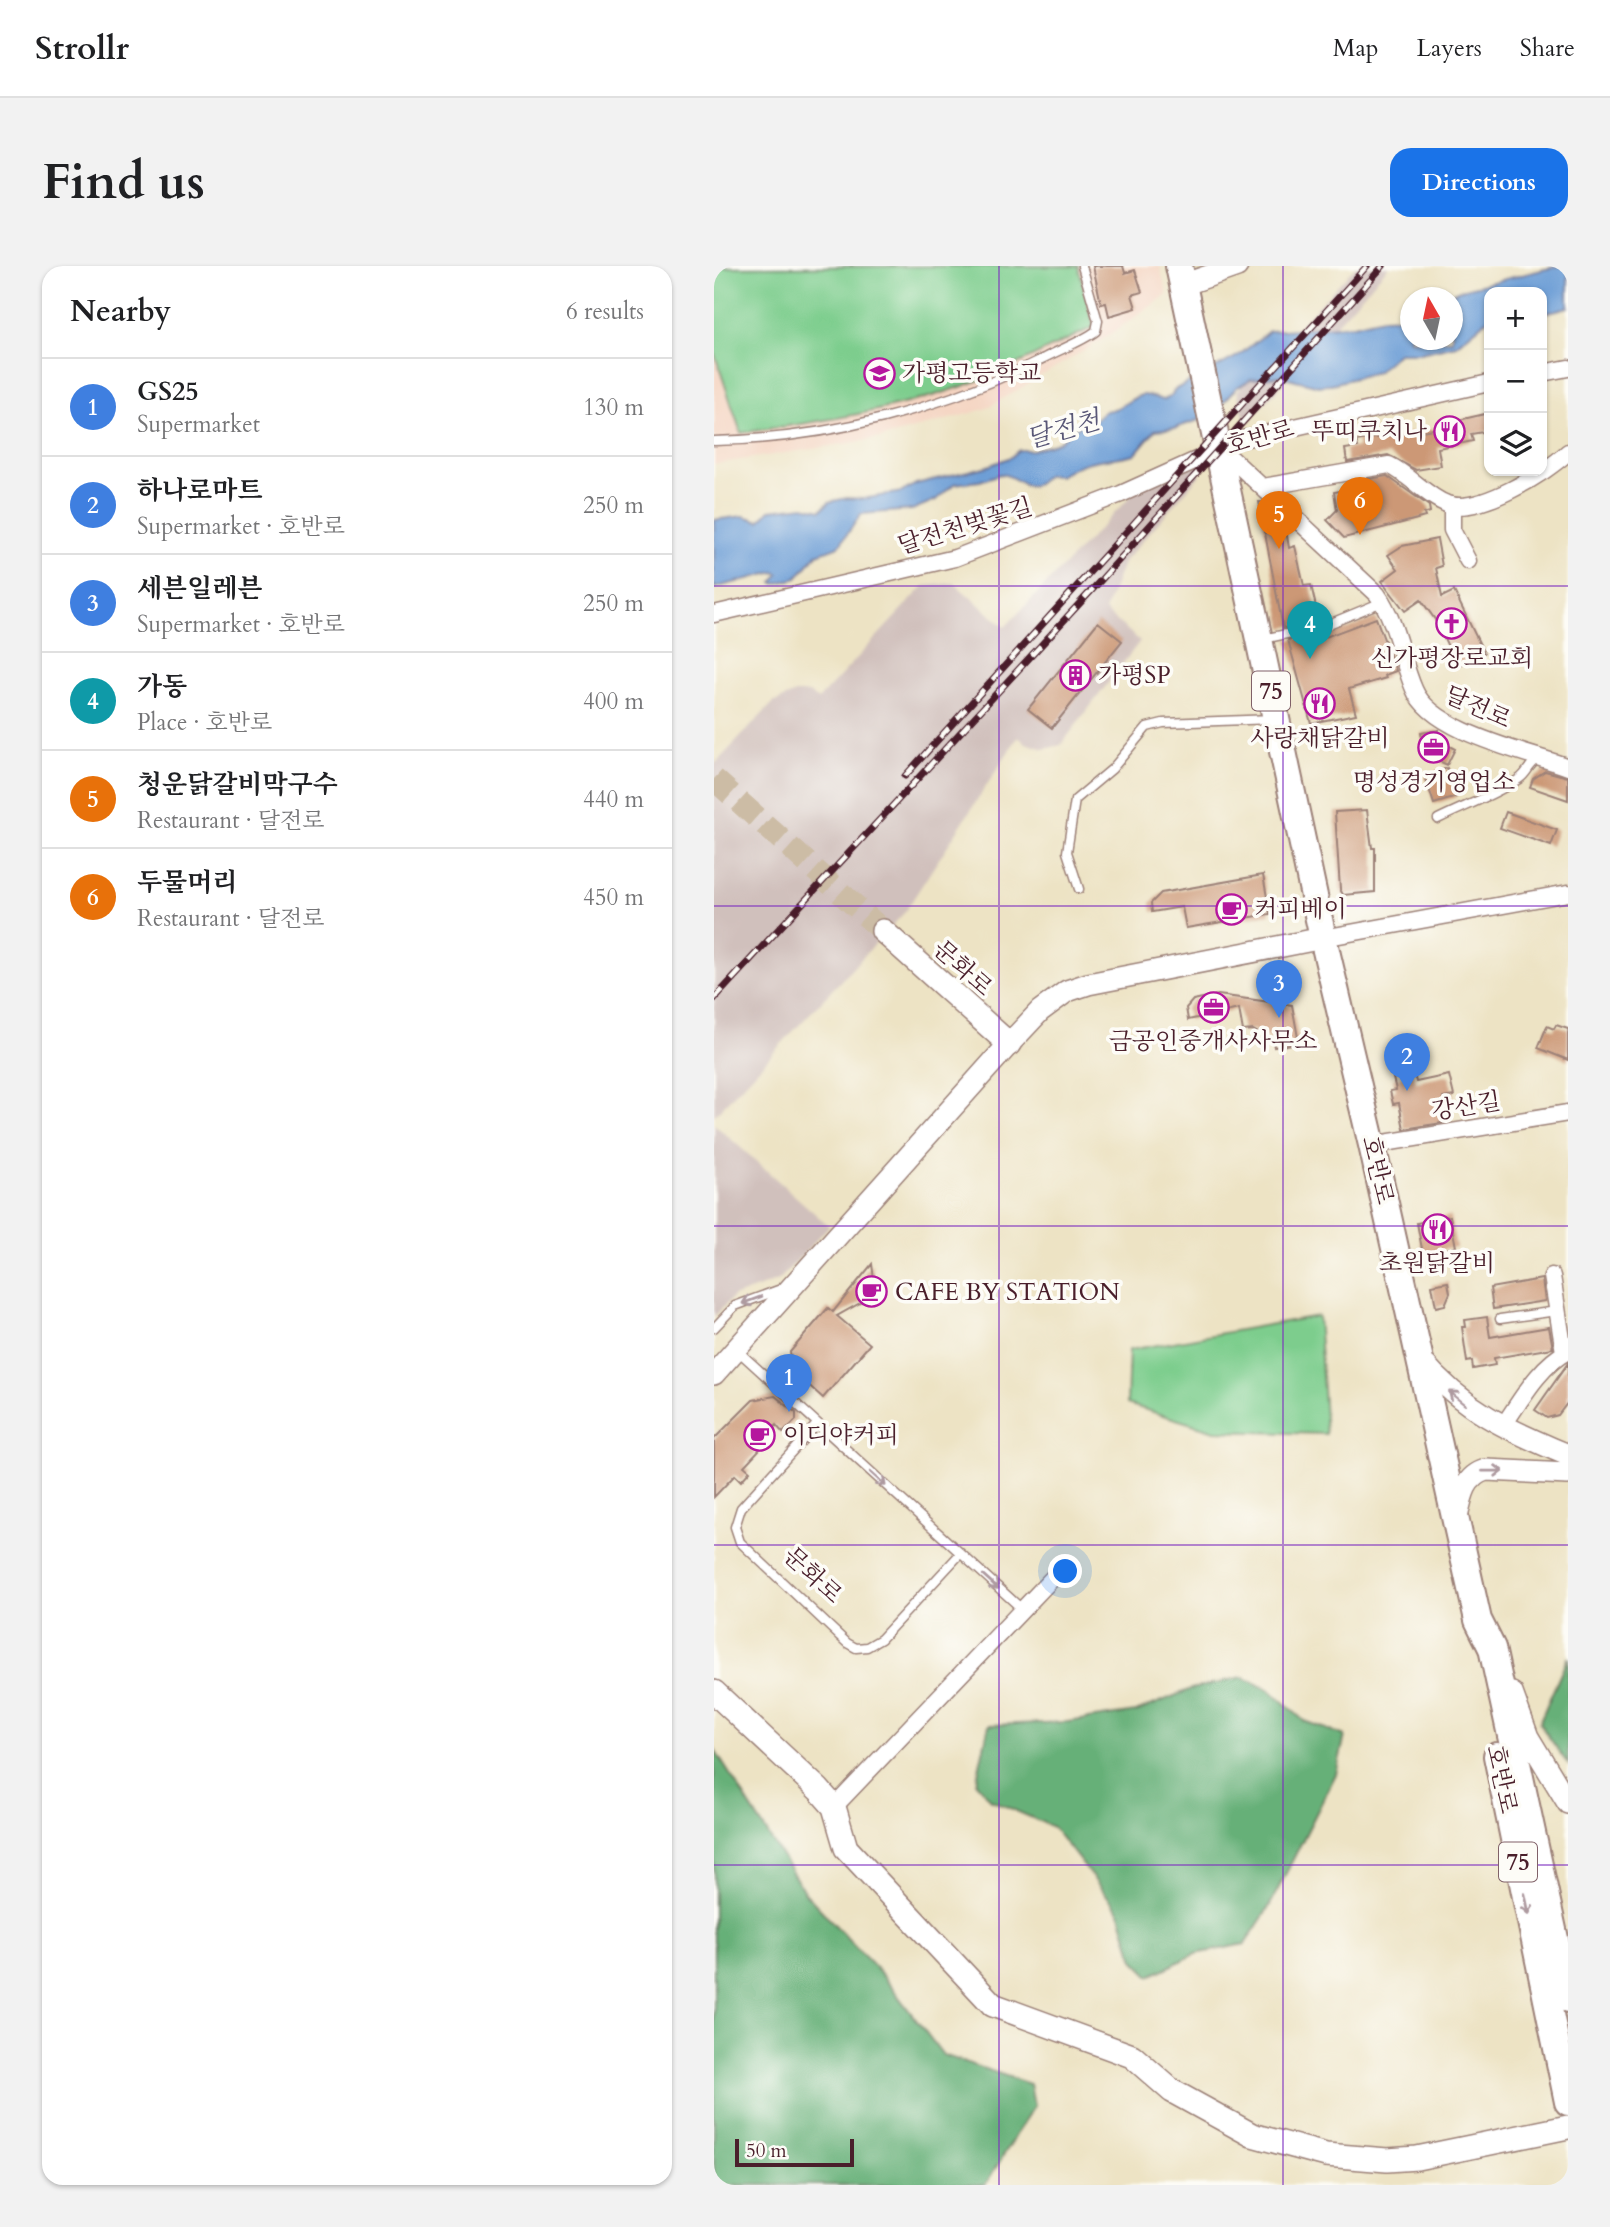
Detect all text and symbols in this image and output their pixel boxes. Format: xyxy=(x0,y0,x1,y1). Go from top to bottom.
text: Strollr xyxy=(35,26,129,71)
text: Map xyxy=(1333,32,1379,65)
text: Layers xyxy=(1417,32,1482,65)
text: Share xyxy=(1520,32,1575,65)
button: Directions xyxy=(1390,148,1568,217)
text: Find us xyxy=(42,149,205,216)
north arrow xyxy=(1400,287,1463,350)
map controls xyxy=(1484,287,1547,476)
button: + xyxy=(1484,287,1547,350)
text: Nearby xyxy=(70,291,171,332)
text: 6 results xyxy=(566,296,644,327)
button: − xyxy=(1484,350,1547,413)
school or university icon: 가평고등학교 xyxy=(862,356,896,390)
place label: 가평고등학교 xyxy=(902,357,1041,390)
text: GS25 xyxy=(137,374,199,409)
text: 1 xyxy=(87,392,99,423)
text: 130 m xyxy=(583,392,644,423)
water label: 달전천 xyxy=(1022,402,1106,457)
text: Supermarket xyxy=(137,409,260,440)
street label: 호반로 xyxy=(1222,412,1298,463)
button: layers xyxy=(1484,413,1547,476)
restaurant icon: 뚜띠쿠치나 xyxy=(1433,414,1467,448)
place label: 뚜띠쿠치나 xyxy=(1311,415,1428,448)
text: 하나로마트 xyxy=(137,473,263,508)
pin: 6 xyxy=(1337,477,1383,535)
text: 2 xyxy=(87,490,99,521)
text: 250 m xyxy=(583,490,644,521)
street label: 달전천벚꽃길 xyxy=(894,490,1036,563)
pin: 5 xyxy=(1256,491,1302,549)
text: Supermarket · 호반로 xyxy=(137,511,345,542)
text: 세븐일레븐 xyxy=(137,571,263,606)
text: 3 xyxy=(87,588,99,619)
text: 250 m xyxy=(583,588,644,619)
pin: 4 xyxy=(1287,601,1333,659)
church icon: 신가평장로교회 xyxy=(1435,607,1469,641)
text: Supermarket · 호반로 xyxy=(137,609,345,640)
place label: 신가평장로교회 xyxy=(1371,642,1533,675)
building icon: 가평SP xyxy=(1058,658,1092,692)
place label: 가평SP xyxy=(1098,659,1171,692)
text: 가동 xyxy=(137,669,187,704)
road number: 75 xyxy=(1252,672,1290,710)
street label: 달전로 xyxy=(1439,678,1516,737)
text: 4 xyxy=(87,686,99,717)
text: 400 m xyxy=(583,686,644,717)
restaurant icon: 사랑채닭갈비 xyxy=(1303,687,1337,721)
text: Place · 호반로 xyxy=(137,707,272,738)
place label: 사랑채닭갈비 xyxy=(1250,722,1390,755)
office icon: 명성경기영업소 xyxy=(1417,731,1451,765)
place label: 명성경기영업소 xyxy=(1353,766,1515,799)
text: 청운닭갈비막구수 xyxy=(137,767,338,802)
text: 5 xyxy=(87,784,99,815)
text: 440 m xyxy=(583,784,644,815)
text: Restaurant · 달전로 xyxy=(137,805,324,836)
text: 두물머리 xyxy=(137,865,237,900)
text: 6 xyxy=(87,882,99,913)
text: 450 m xyxy=(583,882,644,913)
cafe icon: 커피베이 xyxy=(1214,892,1248,926)
place label: 커피베이 xyxy=(1254,893,1347,926)
text: Restaurant · 달전로 xyxy=(137,903,324,934)
street label: 문화로 xyxy=(926,933,1000,1004)
pin: 3 xyxy=(1256,960,1302,1018)
office icon: 금공인중개사사무소 xyxy=(1196,990,1230,1024)
place label: 금공인중개사사무소 xyxy=(1109,1025,1317,1058)
pin: 2 xyxy=(1384,1033,1430,1091)
street label: 강산길 xyxy=(1429,1085,1503,1128)
street label: 호반로 xyxy=(1354,1133,1401,1208)
restaurant icon: 초원닭갈비 xyxy=(1420,1212,1454,1246)
place label: 초원닭갈비 xyxy=(1379,1247,1495,1280)
cafe icon: CAFE BY STATION xyxy=(855,1275,889,1309)
place label: CAFE BY STATION xyxy=(895,1276,1120,1309)
one-way arrow xyxy=(741,1295,763,1307)
pin: 1 xyxy=(766,1354,812,1412)
one-way arrow xyxy=(1449,1390,1467,1405)
cafe icon: 이디야커피 xyxy=(743,1418,777,1452)
place label: 이디야커피 xyxy=(783,1419,899,1452)
one-way arrow xyxy=(1481,1464,1504,1478)
one-way arrow xyxy=(869,1471,887,1487)
street label: 문화로 xyxy=(776,1540,849,1611)
your location xyxy=(1048,1554,1082,1588)
one-way arrow xyxy=(982,1574,1000,1590)
street label: 호반로 xyxy=(1478,1742,1525,1817)
road number: 75 xyxy=(1499,1842,1537,1882)
one-way arrow xyxy=(1521,1892,1535,1915)
scale bar xyxy=(735,2136,854,2168)
text: 50 m xyxy=(746,2138,787,2164)

